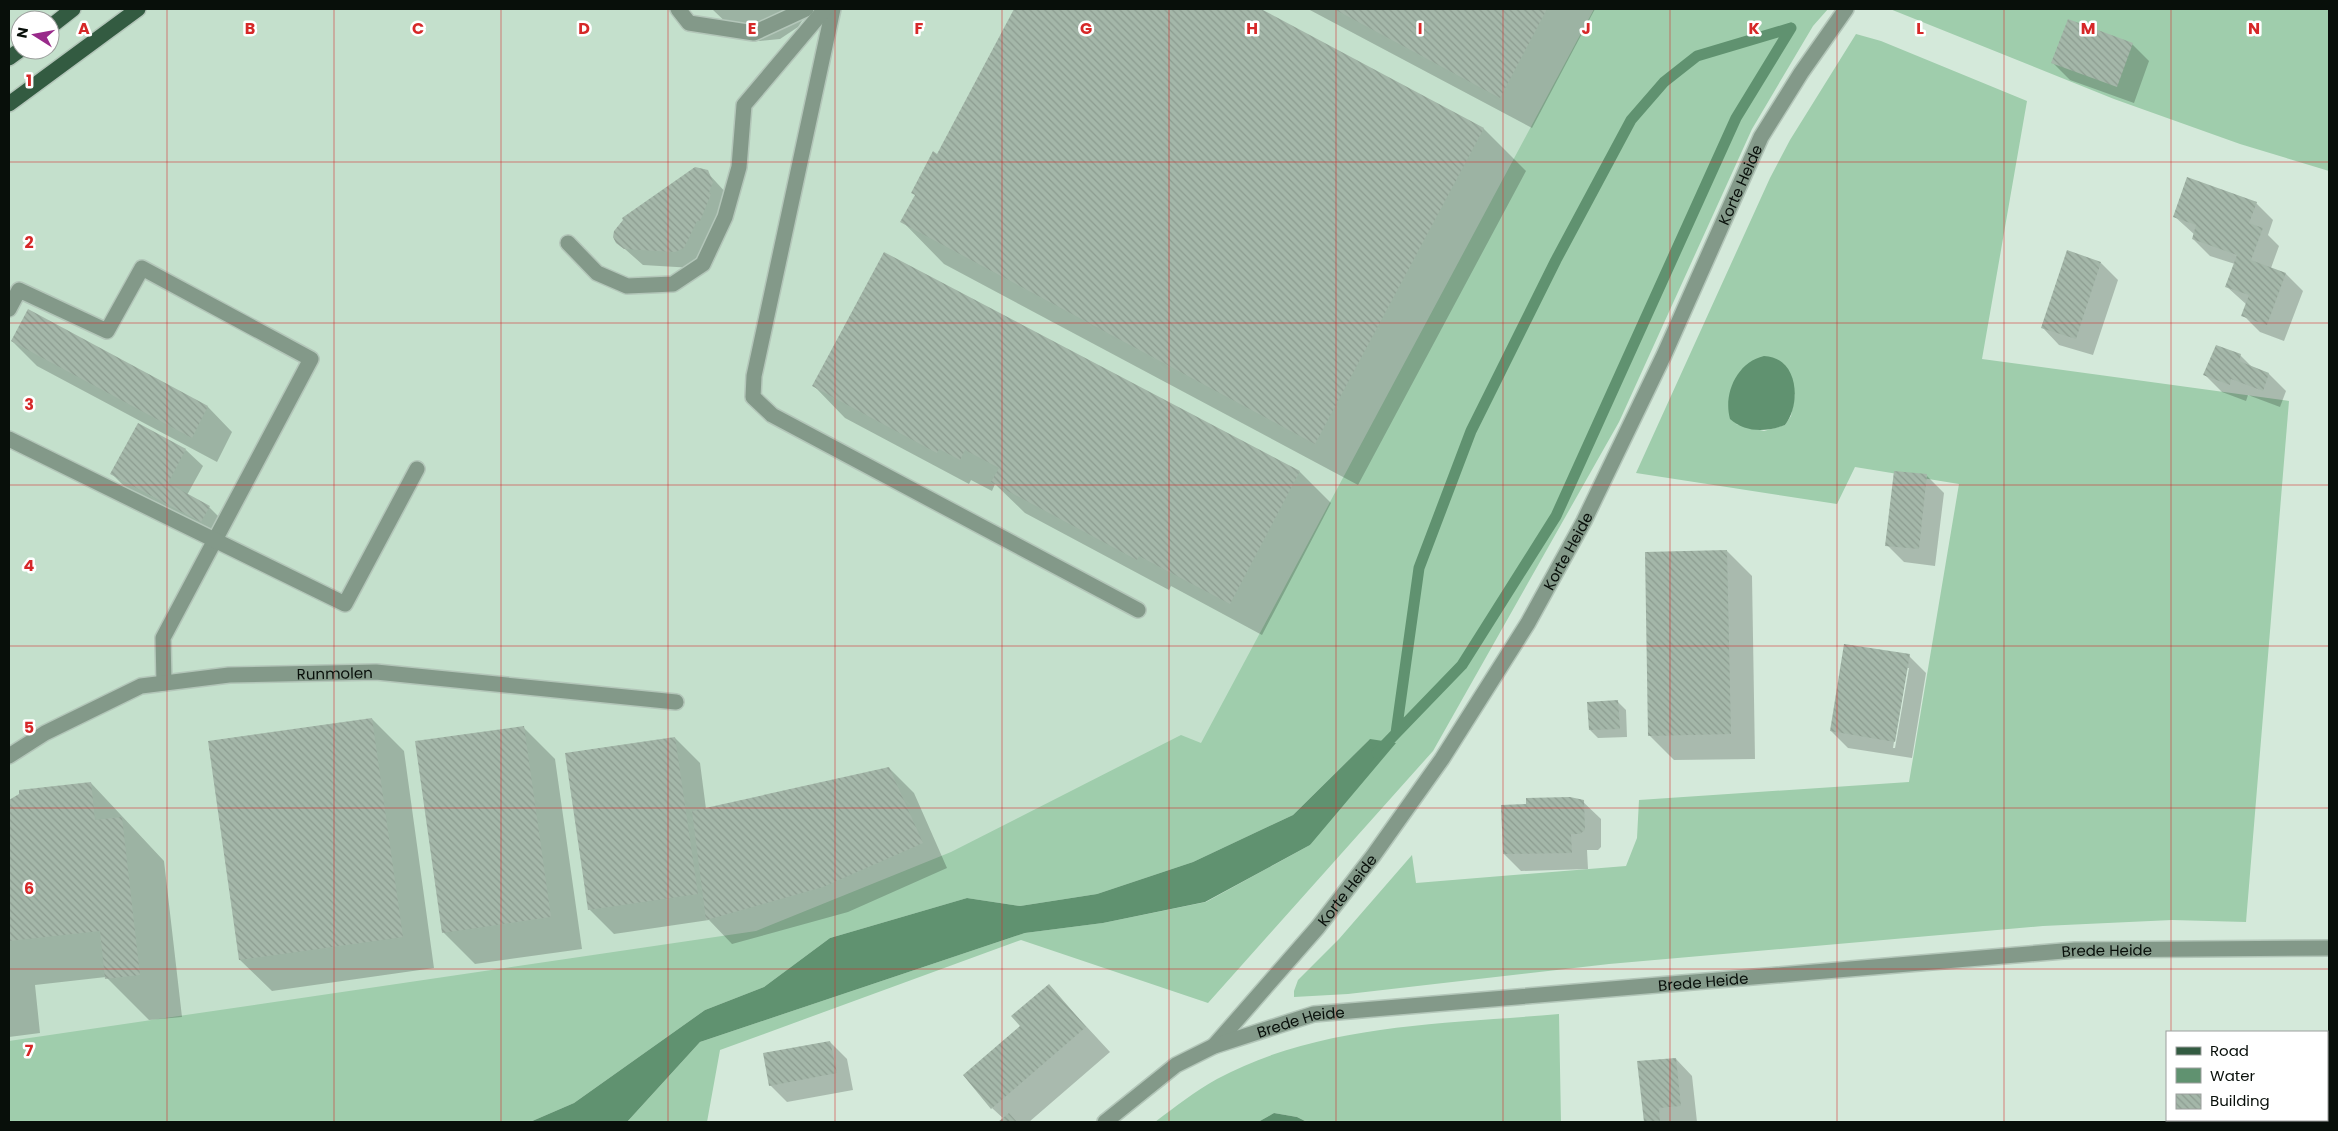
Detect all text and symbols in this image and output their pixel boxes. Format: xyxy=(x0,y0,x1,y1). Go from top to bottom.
north arrow xyxy=(10,10,60,60)
text: A xyxy=(78,17,90,40)
text: B xyxy=(245,17,255,40)
text: C xyxy=(412,17,424,40)
text: D xyxy=(578,17,590,40)
text: E xyxy=(748,17,756,40)
text: F xyxy=(915,17,924,40)
text: G xyxy=(1080,17,1092,40)
text: H xyxy=(1246,17,1258,40)
text: I xyxy=(1418,17,1422,40)
text: J xyxy=(1581,17,1591,40)
text: K xyxy=(1748,17,1760,40)
text: L xyxy=(1916,17,1924,40)
text: M xyxy=(2081,17,2095,40)
text: N xyxy=(2248,17,2260,40)
text: N xyxy=(11,25,33,40)
text: 1 xyxy=(26,69,32,92)
street label: Korte Heide xyxy=(1713,141,1767,228)
text: 2 xyxy=(24,231,34,254)
text: 3 xyxy=(24,393,34,416)
street label: Korte Heide xyxy=(1538,509,1597,594)
text: 4 xyxy=(24,554,35,577)
street label: Runmolen xyxy=(296,662,373,684)
text: 5 xyxy=(24,716,34,739)
street label: Korte Heide xyxy=(1312,850,1381,930)
text: 6 xyxy=(24,877,34,900)
street label: Brede Heide xyxy=(2061,939,2152,962)
street label: Brede Heide xyxy=(1657,967,1749,996)
street label: Brede Heide xyxy=(1254,1001,1345,1042)
legend xyxy=(2166,1031,2328,1121)
text: 7 xyxy=(25,1039,34,1062)
text: Road xyxy=(2210,1040,2249,1061)
text: Water xyxy=(2210,1065,2256,1086)
text: Building xyxy=(2210,1090,2270,1111)

